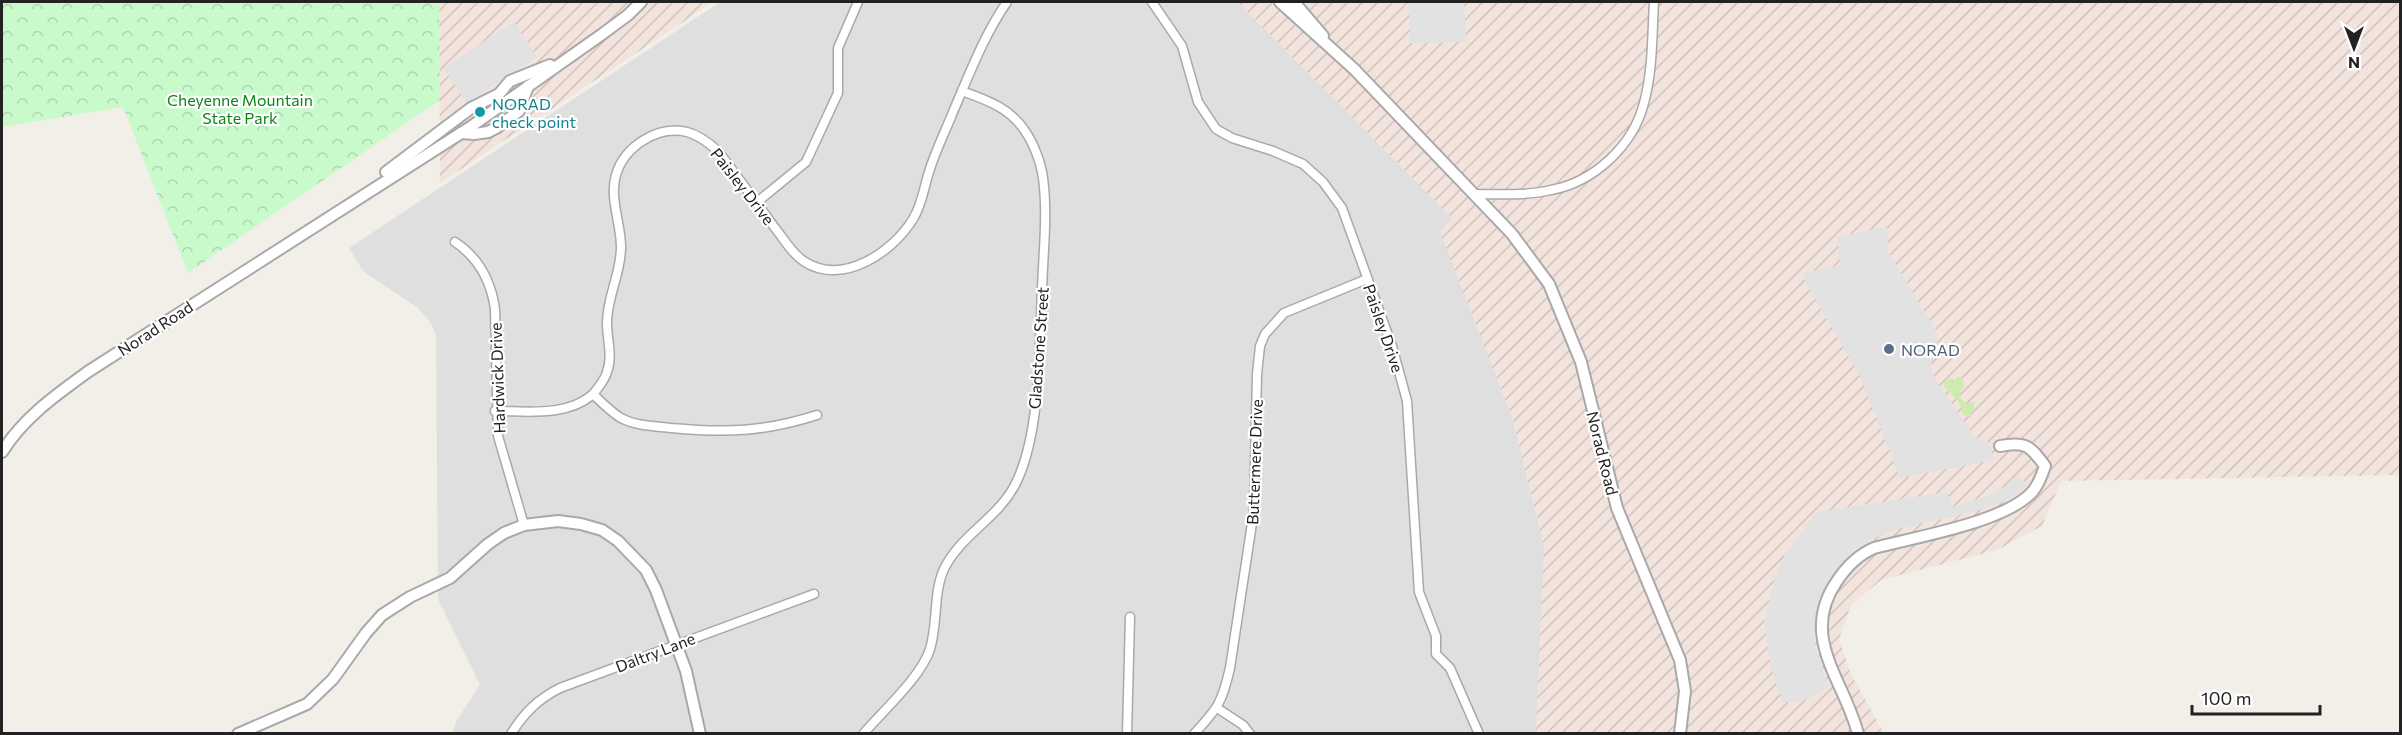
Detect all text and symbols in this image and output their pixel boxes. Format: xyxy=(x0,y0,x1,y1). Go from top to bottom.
north arrow xyxy=(2324,18,2384,78)
text: N xyxy=(2348,54,2360,73)
park label: Cheyenne Mountain State Park xyxy=(167,90,313,127)
place label: NORAD check point xyxy=(492,94,576,131)
marker: NORAD check point xyxy=(473,105,487,119)
street label: Paisley Drive xyxy=(707,144,779,228)
street label: Paisley Drive xyxy=(1360,281,1408,375)
street label: Gladstone Street xyxy=(1024,286,1052,410)
street label: Norad Road xyxy=(114,297,196,359)
street label: Hardwick Drive xyxy=(486,322,508,434)
place label: NORAD xyxy=(1901,340,1960,359)
marker: NORAD xyxy=(1882,342,1896,356)
street label: Buttermere Drive xyxy=(1242,399,1266,525)
street label: Norad Road xyxy=(1583,409,1623,497)
street label: Daltry Lane xyxy=(613,628,697,676)
scale bar xyxy=(2192,678,2320,716)
text: 100 m xyxy=(2201,687,2251,709)

